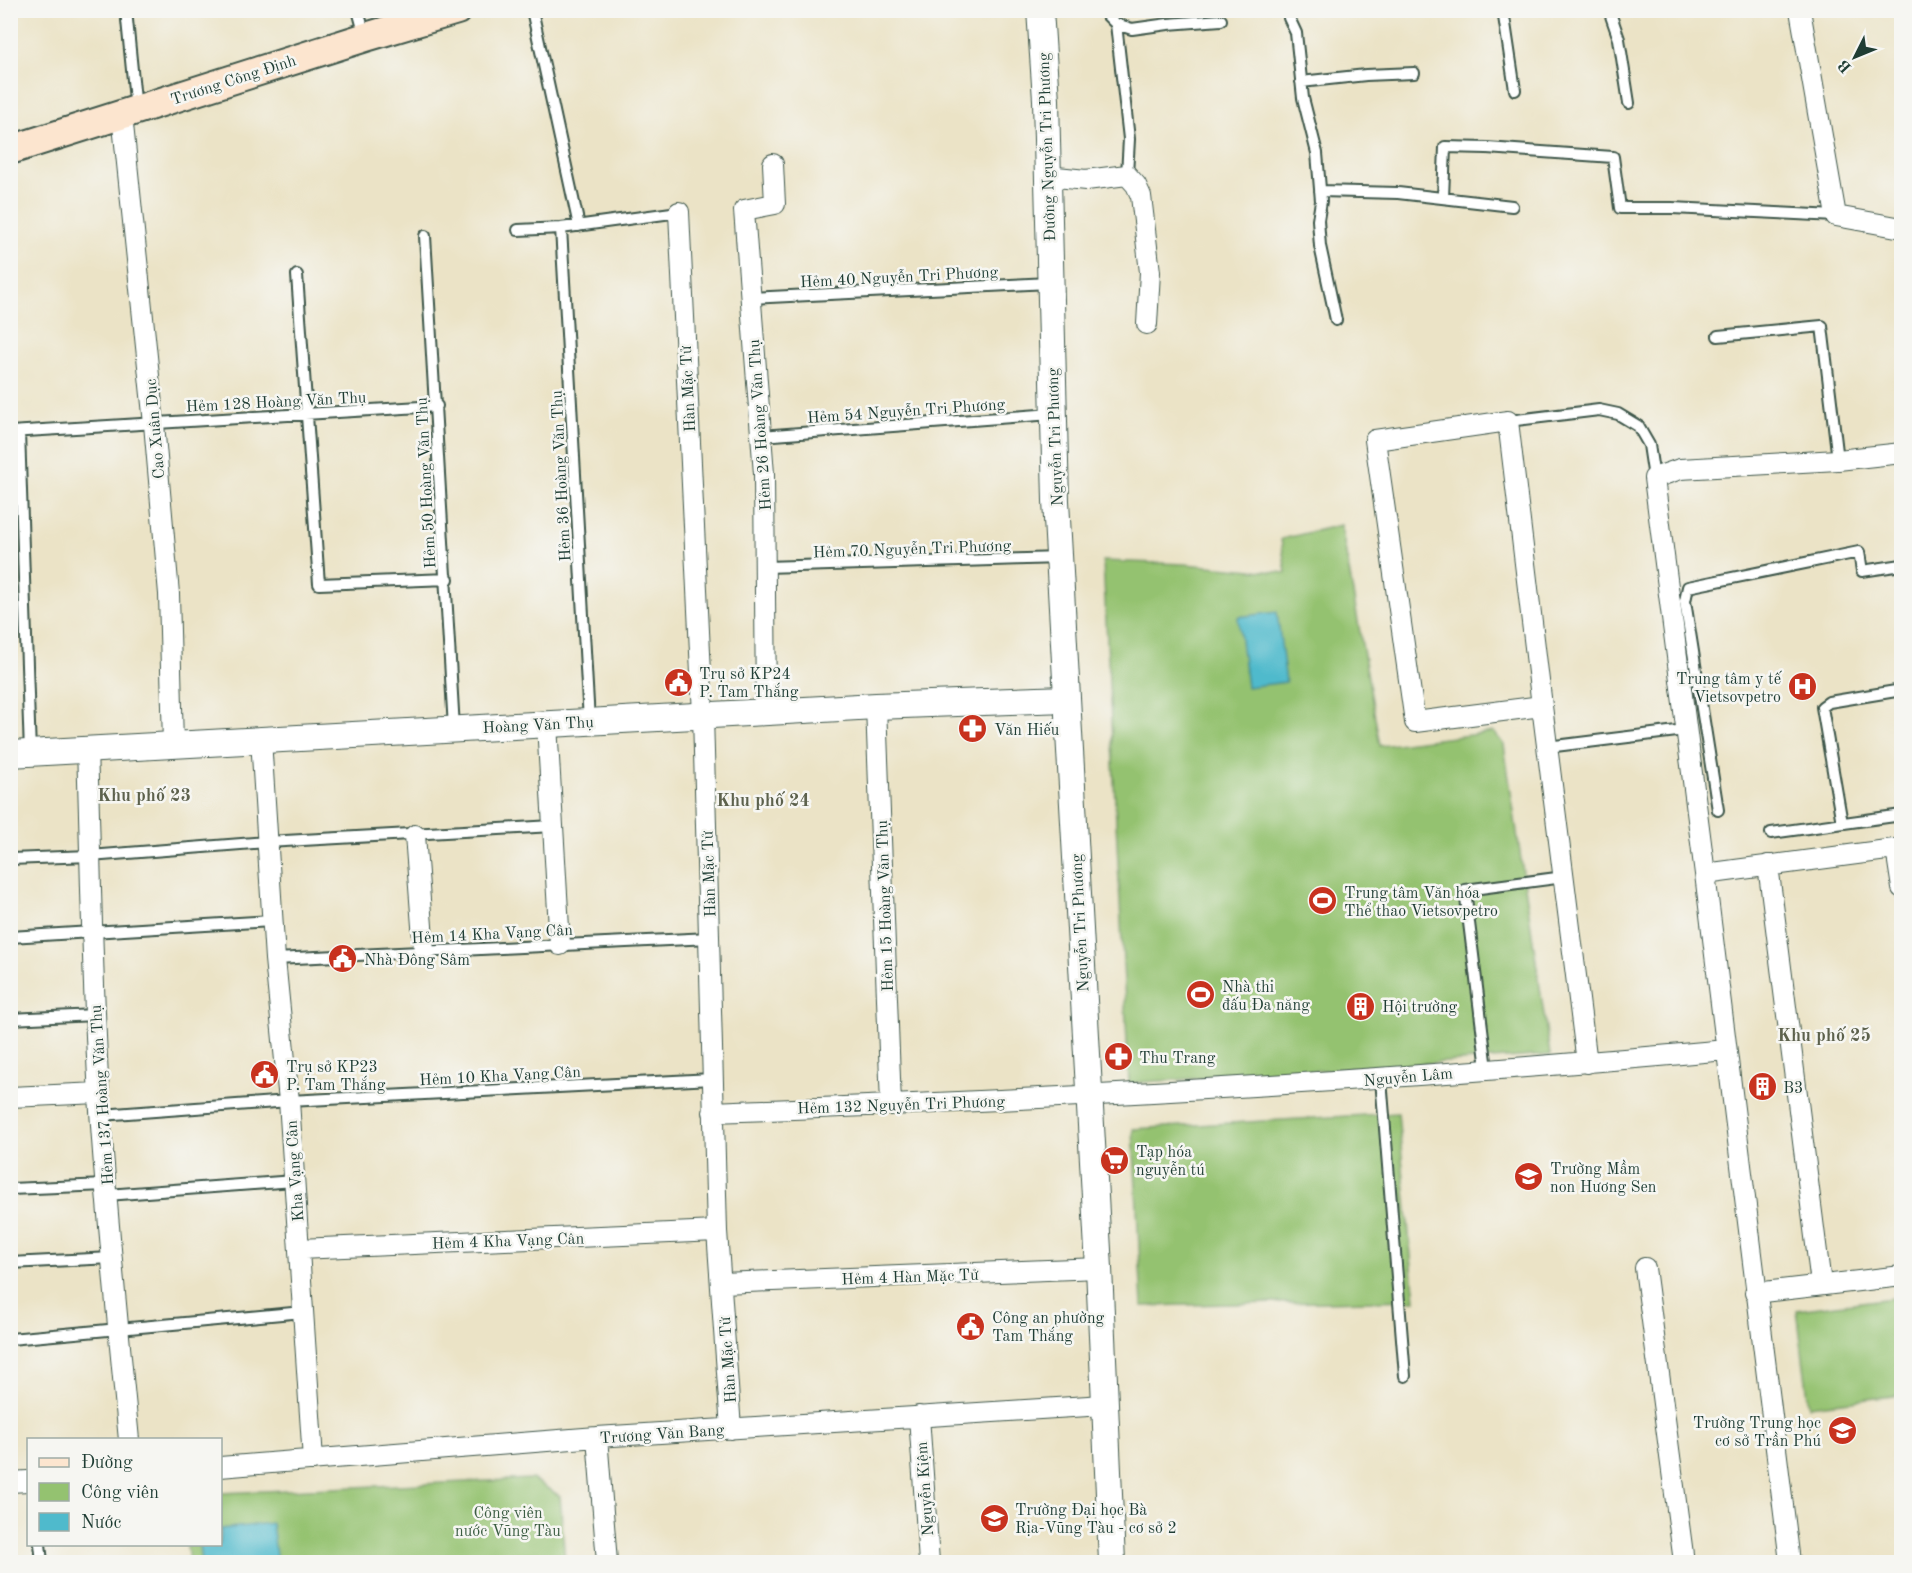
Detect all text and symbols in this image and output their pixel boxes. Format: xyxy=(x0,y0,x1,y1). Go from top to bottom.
north arrow xyxy=(1825,27,1885,87)
street label: Đường Nguyễn Tri Phương xyxy=(1034,52,1059,242)
street label: Trương Công Định xyxy=(169,53,298,109)
text: B xyxy=(1836,56,1855,75)
street label: Hẻm 40 Nguyễn Tri Phương xyxy=(799,262,999,291)
street label: Hẻm 26 Hoàng Văn Thụ xyxy=(747,338,775,511)
street label: Hàn Mặc Tử xyxy=(679,345,699,432)
street label: Nguyễn Tri Phương xyxy=(1043,367,1066,506)
street label: Cao Xuân Dục xyxy=(144,378,168,480)
street label: Hẻm 36 Hoàng Văn Thụ xyxy=(549,389,574,562)
street label: Hẻm 128 Hoàng Văn Thụ xyxy=(185,390,367,416)
street label: Hẻm 54 Nguyễn Tri Phương xyxy=(806,394,1006,427)
street label: Hẻm 50 Hoàng Văn Thụ xyxy=(414,396,439,569)
street label: Hẻm 70 Nguyễn Tri Phương xyxy=(812,536,1012,561)
public building icon: Trụ sở KP24 P. Tam Thắng xyxy=(662,666,694,698)
place label: Trụ sở KP24 P. Tam Thắng xyxy=(699,667,799,701)
place label: Trung tâm y tế Vietsovpetro xyxy=(1676,670,1783,706)
hospital icon: Trung tâm y tế Vietsovpetro xyxy=(1786,671,1818,703)
pharmacy icon: Văn Hiếu xyxy=(957,713,989,745)
street label: Hoàng Văn Thụ xyxy=(482,715,595,737)
place label: Văn Hiếu xyxy=(994,721,1060,739)
district label: Khu phố 23 xyxy=(97,786,191,805)
district label: Khu phố 24 xyxy=(716,791,810,810)
street label: Hẻm 15 Hoàng Văn Thụ xyxy=(875,819,897,992)
street label: Hàn Mặc Tử xyxy=(700,830,720,917)
street label: Nguyễn Tri Phương xyxy=(1066,853,1093,993)
sports icon: Trung tâm Văn hóa Thể thao Vietsovpetro xyxy=(1307,885,1339,917)
place label: Trung tâm Văn hóa Thể thao Vietsovpetro xyxy=(1344,886,1498,920)
street label: Hẻm 14 Kha Vạng Cân xyxy=(411,923,574,947)
public building icon: Nhà Đông Sâm xyxy=(327,943,359,975)
place label: Nhà Đông Sâm xyxy=(364,953,470,969)
sports icon: Nhà thi đấu Đa năng xyxy=(1185,979,1217,1011)
place label: Nhà thi đấu Đa năng xyxy=(1222,980,1310,1014)
building icon: Hội trường xyxy=(1345,990,1377,1022)
place label: Hội trường xyxy=(1382,1000,1458,1016)
street label: Hẻm 137 Hoàng Văn Thụ xyxy=(89,1004,117,1186)
district label: Khu phố 25 xyxy=(1777,1026,1871,1045)
pharmacy icon: Thu Trang xyxy=(1102,1041,1134,1073)
place label: Thu Trang xyxy=(1139,1051,1216,1067)
public building icon: Trụ sở KP23 P. Tam Thắng xyxy=(249,1059,281,1091)
place label: Trụ sở KP23 P. Tam Thắng xyxy=(286,1060,386,1094)
street label: Nguyễn Lâm xyxy=(1363,1063,1454,1090)
street label: Hẻm 10 Kha Vạng Cân xyxy=(419,1065,582,1089)
building icon: B3 xyxy=(1746,1071,1778,1103)
place label: B3 xyxy=(1783,1081,1803,1097)
street label: Hẻm 132 Nguyễn Tri Phương xyxy=(797,1091,1006,1118)
street label: Kha Vạng Cân xyxy=(284,1119,308,1222)
supermarket icon: Tạp hóa nguyễn tú xyxy=(1099,1144,1131,1176)
place label: Tạp hóa nguyễn tú xyxy=(1136,1145,1205,1179)
place label: Trường Mầm non Hương Sen xyxy=(1550,1159,1657,1196)
school or university icon: Trường Mầm non Hương Sen xyxy=(1513,1161,1545,1193)
street label: Hẻm 4 Kha Vạng Cân xyxy=(432,1231,585,1253)
street label: Hẻm 4 Hàn Mặc Tử xyxy=(841,1268,979,1288)
public building icon: Công an phường Tam Thắng xyxy=(955,1310,987,1342)
place label: Công an phường Tam Thắng xyxy=(992,1311,1105,1345)
street label: Hàn Mặc Tử xyxy=(718,1316,740,1404)
school or university icon: Trường Trung học cơ sở Trần Phú xyxy=(1826,1415,1858,1447)
place label: Trường Trung học cơ sở Trần Phú xyxy=(1693,1416,1821,1450)
street label: Trương Văn Bang xyxy=(599,1423,725,1447)
legend xyxy=(27,1438,222,1546)
street label: Nguyễn Kiệm xyxy=(912,1441,937,1537)
text: Đường xyxy=(81,1454,133,1472)
text: Công viên xyxy=(81,1484,159,1502)
school or university icon: Trường Đại học Bà Rịa-Vũng Tàu - cơ sở 2 xyxy=(978,1502,1010,1534)
place label: Trường Đại học Bà Rịa-Vũng Tàu - cơ sở 2 xyxy=(1015,1503,1177,1537)
park label: Công viên nước Vũng Tàu xyxy=(455,1506,561,1540)
text: Nước xyxy=(81,1514,121,1532)

